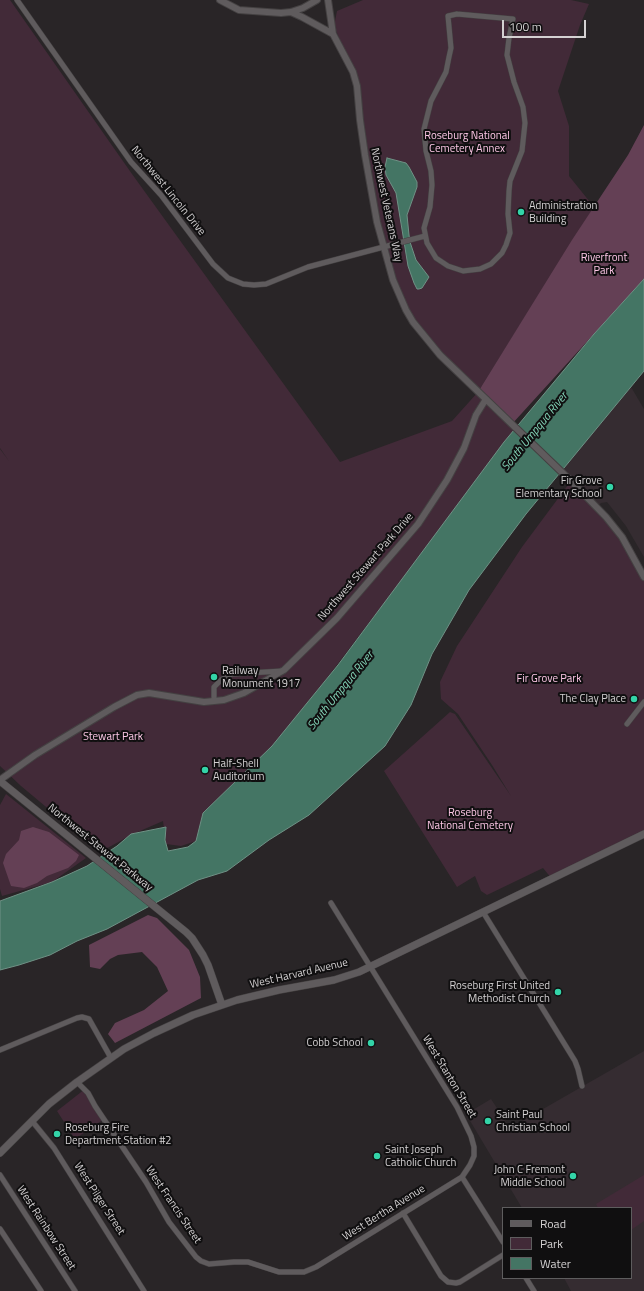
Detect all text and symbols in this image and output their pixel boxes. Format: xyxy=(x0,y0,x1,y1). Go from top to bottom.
scale bar xyxy=(504,12,588,38)
text: 100 m xyxy=(509,17,542,36)
park label: Roseburg National Cemetery Annex xyxy=(424,129,510,155)
street label: Northwest Lincoln Drive xyxy=(128,144,208,238)
street label: Northwest Veterans Way xyxy=(367,147,405,263)
place label: Administration Building xyxy=(529,199,598,225)
marker: Administration Building xyxy=(516,207,526,217)
park label: Riverfront Park xyxy=(581,251,627,277)
water label: South Umpqua River xyxy=(499,390,571,474)
place label: Fir Grove Elementary School xyxy=(515,474,602,500)
marker: Fir Grove Elementary School xyxy=(605,482,615,492)
street label: Northwest Stewart Park Drive xyxy=(316,510,416,624)
water label: South Umpqua River xyxy=(305,649,377,733)
place label: Railway Monument 1917 xyxy=(222,664,300,690)
marker: Railway Monument 1917 xyxy=(209,672,219,682)
park label: Fir Grove Park xyxy=(517,672,581,686)
place label: The Clay Place xyxy=(560,692,626,706)
marker: The Clay Place xyxy=(629,694,639,704)
park label: Stewart Park xyxy=(83,730,143,744)
place label: Half-Shell Auditorium xyxy=(213,757,265,783)
marker: Half-Shell Auditorium xyxy=(200,765,210,775)
street label: Northwest Stewart Parkway xyxy=(45,802,155,894)
park label: Roseburg National Cemetery xyxy=(427,806,513,832)
street label: West Harvard Avenue xyxy=(249,956,349,992)
place label: Roseburg First United Methodist Church xyxy=(449,979,550,1005)
marker: Roseburg First United Methodist Church xyxy=(553,987,563,997)
street label: West Stanton Street xyxy=(419,1033,479,1121)
place label: Cobb School xyxy=(307,1036,363,1050)
marker: Cobb School xyxy=(366,1038,376,1048)
place label: Saint Paul Christian School xyxy=(496,1108,570,1134)
marker: Saint Paul Christian School xyxy=(483,1116,493,1126)
place label: Roseburg Fire Department Station #2 xyxy=(65,1121,171,1147)
marker: Roseburg Fire Department Station #2 xyxy=(52,1129,62,1139)
place label: Saint Joseph Catholic Church xyxy=(385,1143,456,1169)
marker: Saint Joseph Catholic Church xyxy=(372,1151,382,1161)
street label: West Pilger Street xyxy=(71,1160,127,1238)
place label: John C Fremont Middle School xyxy=(494,1163,565,1189)
street label: West Francis Street xyxy=(142,1164,204,1246)
marker: John C Fremont Middle School xyxy=(568,1171,578,1181)
street label: West Bertha Avenue xyxy=(340,1182,428,1244)
street label: West Rainbow Street xyxy=(14,1183,78,1273)
legend xyxy=(502,1207,632,1279)
text: Road xyxy=(540,1214,566,1233)
text: Park xyxy=(540,1234,563,1253)
text: Water xyxy=(540,1254,571,1273)

